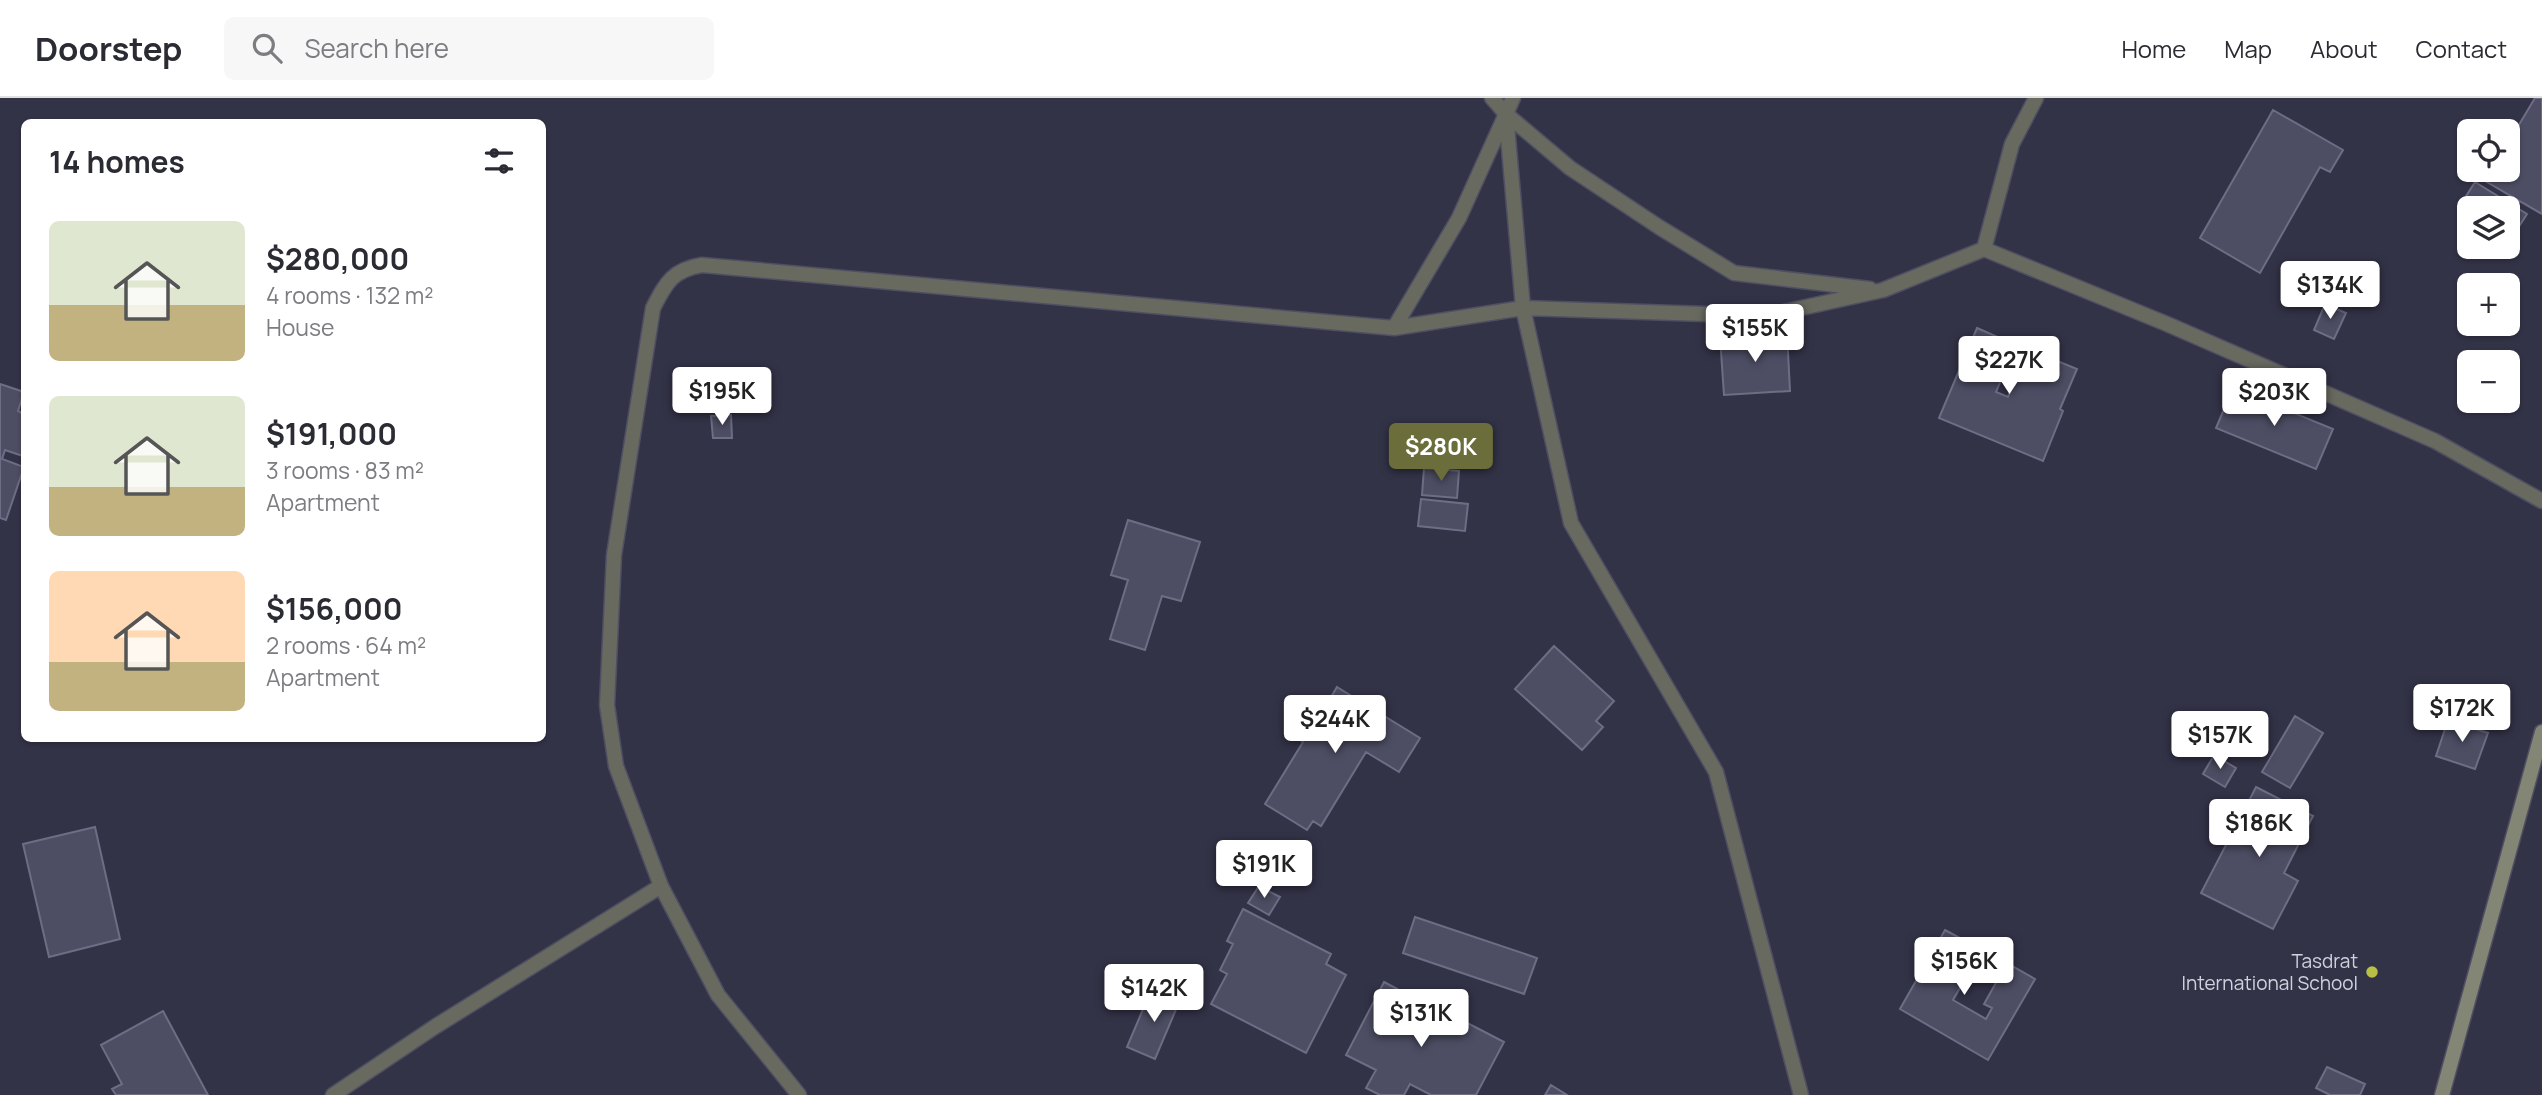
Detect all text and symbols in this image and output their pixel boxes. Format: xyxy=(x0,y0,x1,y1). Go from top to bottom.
search box xyxy=(224,17,714,80)
text: Doorstep xyxy=(35,26,182,71)
icon: search xyxy=(248,29,286,67)
text: Search here xyxy=(304,30,449,66)
text: Home xyxy=(2121,32,2186,65)
text: Map xyxy=(2224,32,2272,65)
text: About xyxy=(2310,32,2378,65)
text: Contact xyxy=(2416,32,2507,65)
map controls xyxy=(2457,119,2520,413)
button: locate xyxy=(2457,119,2520,182)
text: 14 homes xyxy=(49,141,185,182)
icon: filters xyxy=(480,142,518,180)
button: layers xyxy=(2457,196,2520,259)
text: $280,000 xyxy=(266,238,409,279)
icon: home xyxy=(105,249,189,333)
pin: $134K xyxy=(2281,262,2379,321)
text: $134K xyxy=(2297,268,2363,300)
button: + xyxy=(2457,273,2520,336)
text: 4 rooms · 132 m² xyxy=(266,279,434,311)
pin: $155K xyxy=(1706,304,1804,364)
text: House xyxy=(266,311,335,343)
text: $155K xyxy=(1722,311,1788,343)
pin: $227K xyxy=(1960,336,2058,396)
text: $227K xyxy=(1975,343,2044,375)
button: − xyxy=(2457,350,2520,413)
pin: $195K xyxy=(673,368,771,427)
pin: $203K xyxy=(2225,368,2323,428)
text: $195K xyxy=(688,374,756,406)
text: $203K xyxy=(2238,375,2310,407)
text: $191,000 xyxy=(266,413,397,454)
icon: home xyxy=(105,424,189,508)
pin: $280K xyxy=(1392,424,1490,483)
text: $280K xyxy=(1405,430,1477,462)
text: 3 rooms · 83 m² xyxy=(266,454,424,486)
text: Apartment xyxy=(266,486,380,518)
text: $156,000 xyxy=(266,588,403,629)
icon: home xyxy=(105,599,189,683)
text: 2 rooms · 64 m² xyxy=(266,629,426,661)
text: Apartment xyxy=(266,661,380,693)
pin: $172K xyxy=(2413,684,2511,744)
text: $172K xyxy=(2429,691,2495,723)
pin: $244K xyxy=(1286,696,1384,755)
text: $244K xyxy=(1300,702,1370,734)
pin: $157K xyxy=(2171,712,2269,771)
text: $157K xyxy=(2187,718,2253,750)
pin: $186K xyxy=(2210,800,2308,859)
text: $186K xyxy=(2225,806,2293,838)
pin: $191K xyxy=(1215,840,1313,900)
text: $191K xyxy=(1232,847,1296,879)
pin: $156K xyxy=(1915,937,2013,997)
text: $156K xyxy=(1930,944,1998,976)
place label: Tasdrat International School xyxy=(2181,948,2358,996)
pin: $142K xyxy=(1105,964,1203,1024)
marker: Tasdrat International School xyxy=(2364,964,2380,980)
text: $142K xyxy=(1120,971,1188,1003)
pin: $131K xyxy=(1372,990,1470,1049)
text: $131K xyxy=(1390,996,1452,1028)

